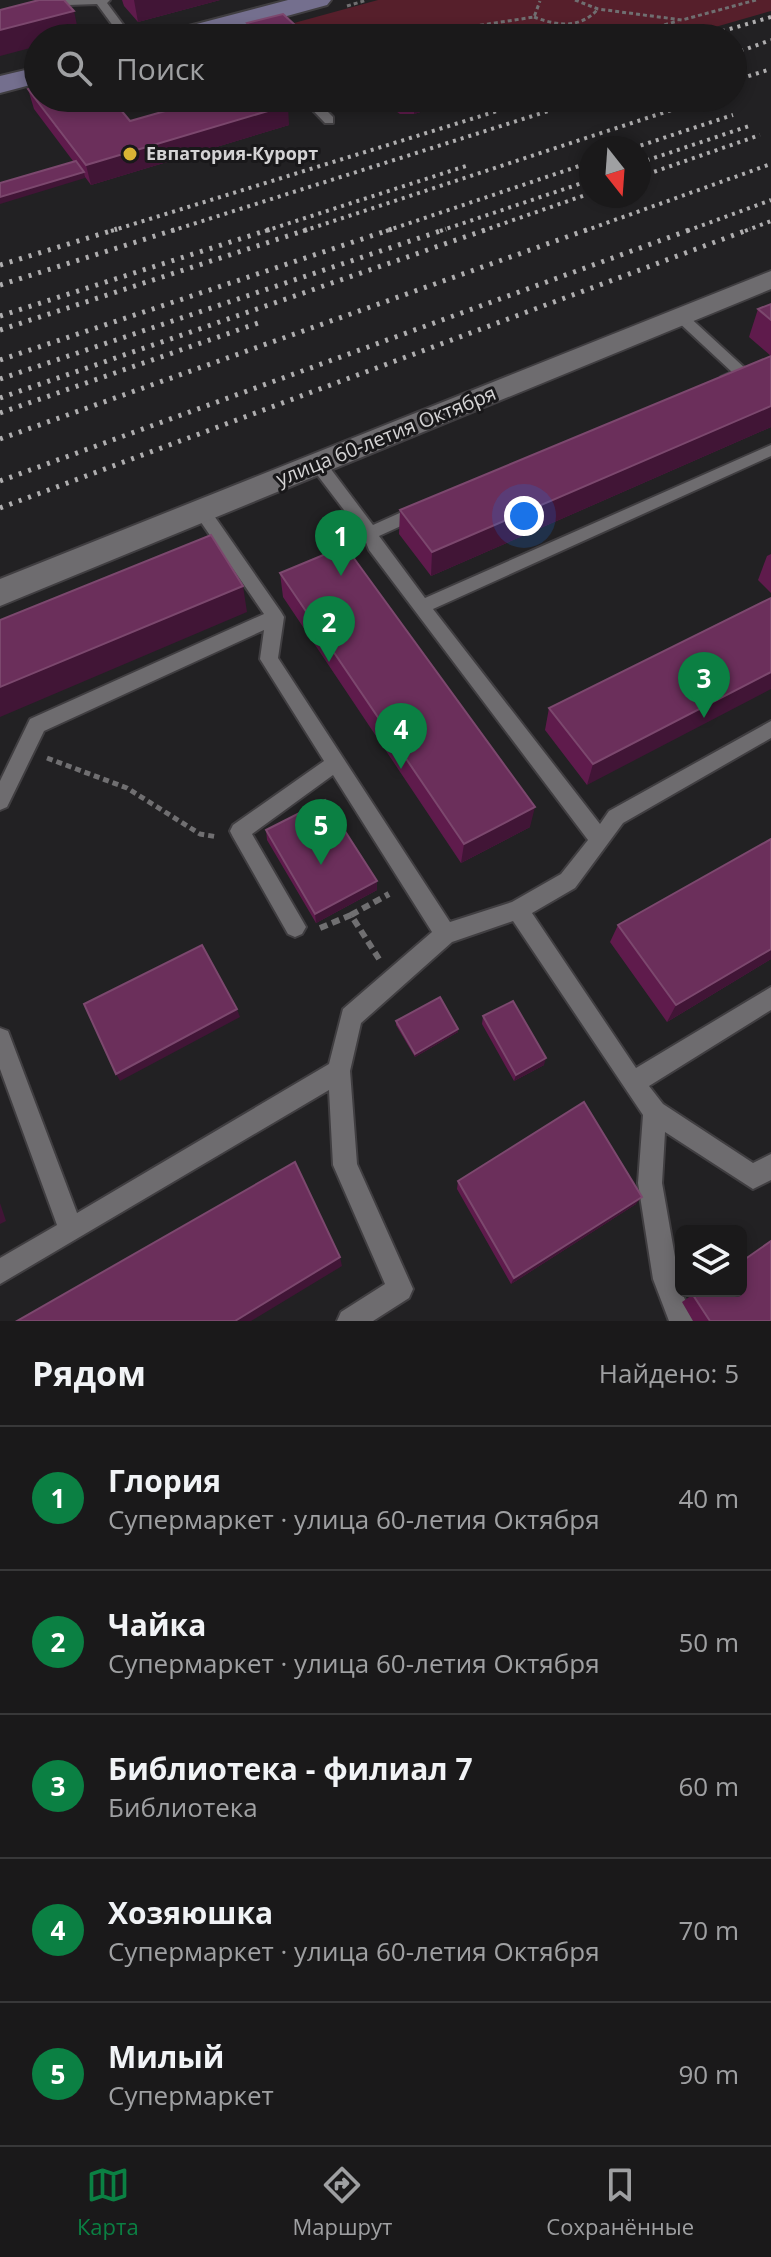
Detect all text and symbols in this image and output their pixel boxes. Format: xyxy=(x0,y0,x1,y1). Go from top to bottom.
search box xyxy=(24,24,747,112)
icon: search xyxy=(52,46,96,90)
text: Поиск xyxy=(116,48,205,89)
north arrow xyxy=(579,136,651,208)
place label: Евпатория-Курорт xyxy=(146,141,318,165)
marker: Евпатория-Курорт xyxy=(121,145,139,163)
street label: улица 60-летия Октября xyxy=(272,379,500,492)
your location xyxy=(504,496,544,536)
pin: 1 xyxy=(315,510,367,576)
pin: 2 xyxy=(303,596,355,662)
pin: 3 xyxy=(678,652,730,718)
pin: 4 xyxy=(375,703,427,769)
pin: 5 xyxy=(295,799,347,865)
map controls xyxy=(675,1225,747,1297)
button: layers xyxy=(675,1225,747,1297)
text: Рядом xyxy=(32,1350,146,1396)
text: Найдено: 5 xyxy=(599,1355,739,1391)
text: Глория xyxy=(108,1460,221,1501)
text: 1 xyxy=(51,1480,65,1516)
text: 40 m xyxy=(678,1480,739,1516)
text: Супермаркет · улица 60-летия Октября xyxy=(108,1501,600,1537)
text: Чайка xyxy=(108,1604,206,1645)
text: 2 xyxy=(51,1624,65,1660)
text: 50 m xyxy=(678,1624,739,1660)
text: Супермаркет · улица 60-летия Октября xyxy=(108,1645,600,1681)
text: Библиотека - филиал 7 xyxy=(108,1748,473,1789)
text: 3 xyxy=(51,1768,65,1804)
text: 60 m xyxy=(678,1768,739,1804)
text: Библиотека xyxy=(108,1789,258,1825)
text: Хозяюшка xyxy=(108,1892,273,1933)
text: 4 xyxy=(51,1912,65,1948)
text: 70 m xyxy=(678,1912,739,1948)
text: Супермаркет · улица 60-летия Октября xyxy=(108,1933,600,1969)
text: Милый xyxy=(108,2036,224,2077)
text: 5 xyxy=(51,2056,65,2092)
text: 90 m xyxy=(678,2056,739,2092)
text: Супермаркет xyxy=(108,2077,274,2113)
tab: Карта xyxy=(77,2163,139,2241)
tab: Маршрут xyxy=(293,2163,392,2241)
tab: Сохранённые xyxy=(546,2163,694,2241)

